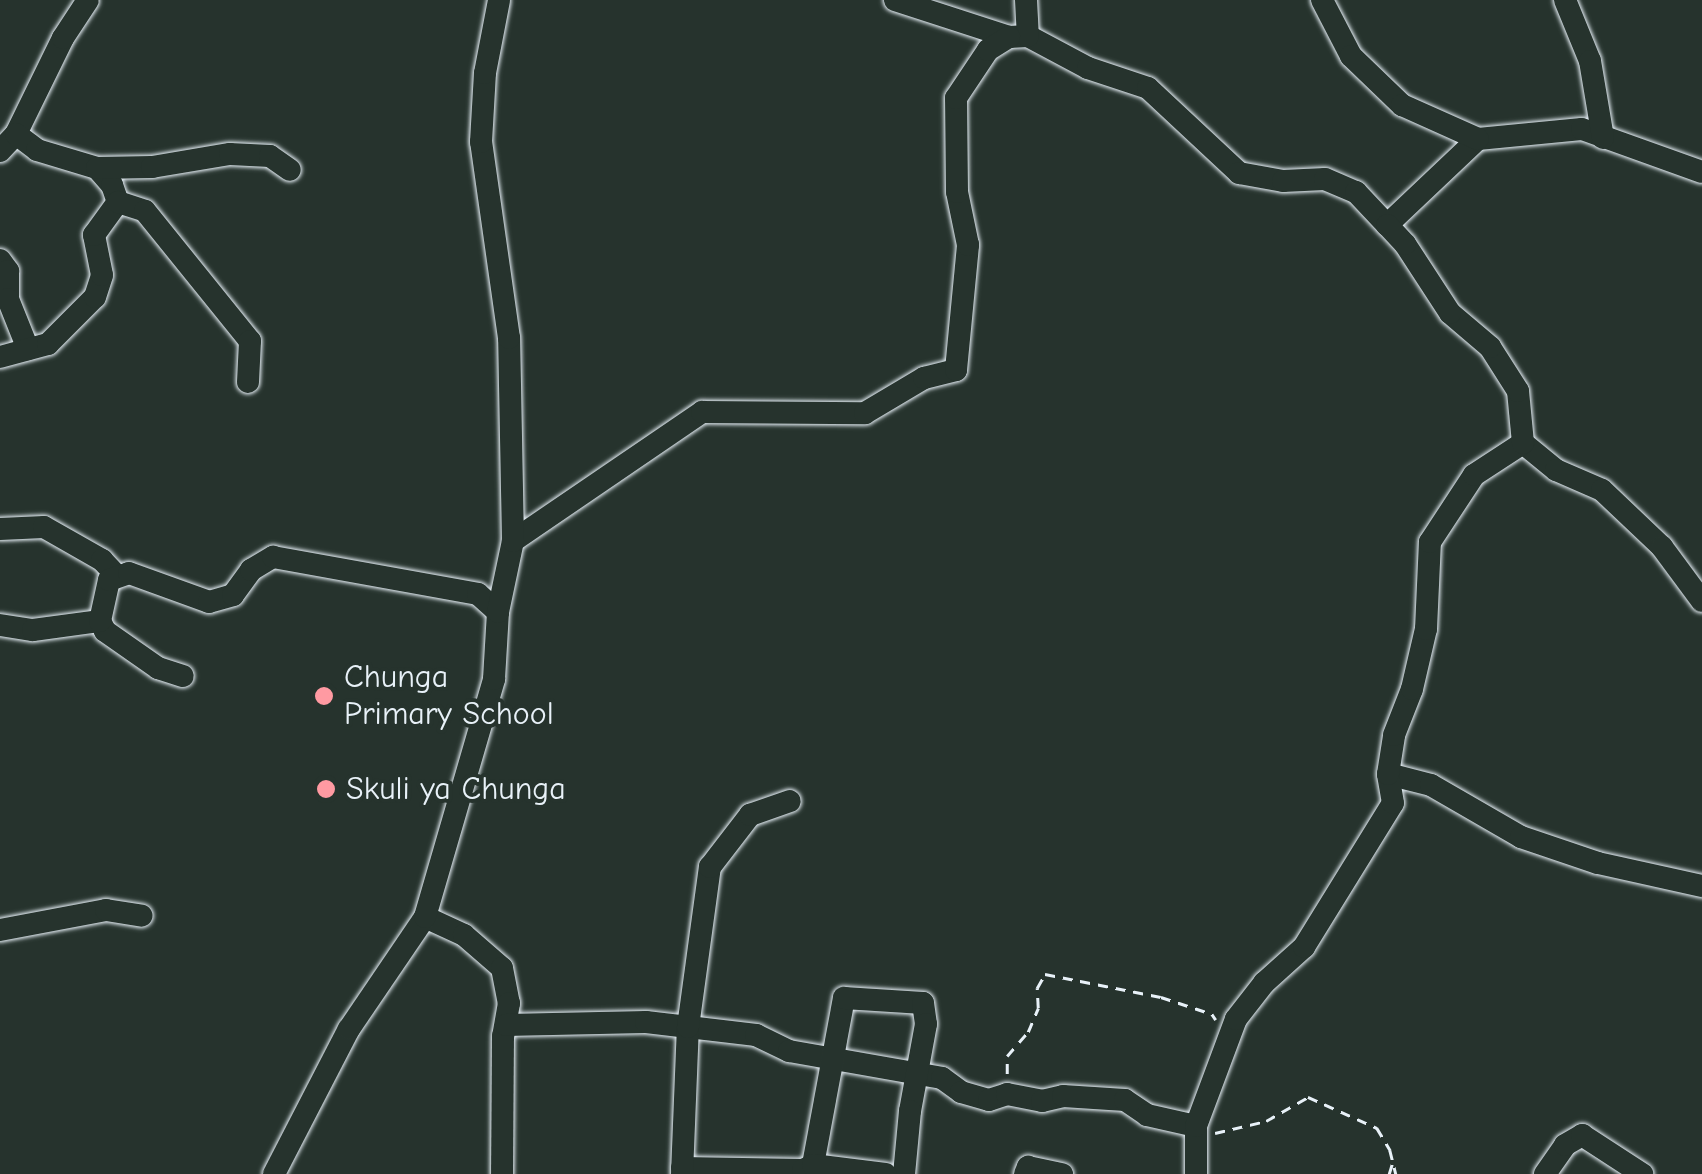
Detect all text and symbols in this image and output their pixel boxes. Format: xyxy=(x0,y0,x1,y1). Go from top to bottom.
place label: Chunga Primary School xyxy=(344,659,554,734)
marker: Chunga Primary School xyxy=(313,685,335,707)
place label: Skuli ya Chunga xyxy=(346,770,566,808)
marker: Skuli ya Chunga xyxy=(315,778,337,800)

